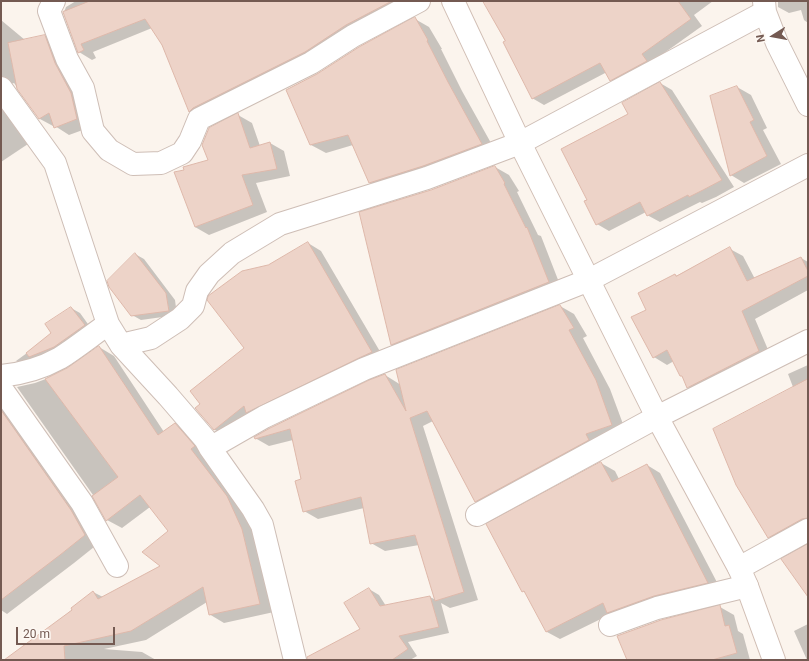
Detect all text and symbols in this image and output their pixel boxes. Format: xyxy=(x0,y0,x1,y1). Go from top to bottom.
north arrow xyxy=(753,16,793,56)
text: N xyxy=(754,33,768,43)
scale bar xyxy=(18,619,117,645)
text: 20 m xyxy=(23,627,50,641)

